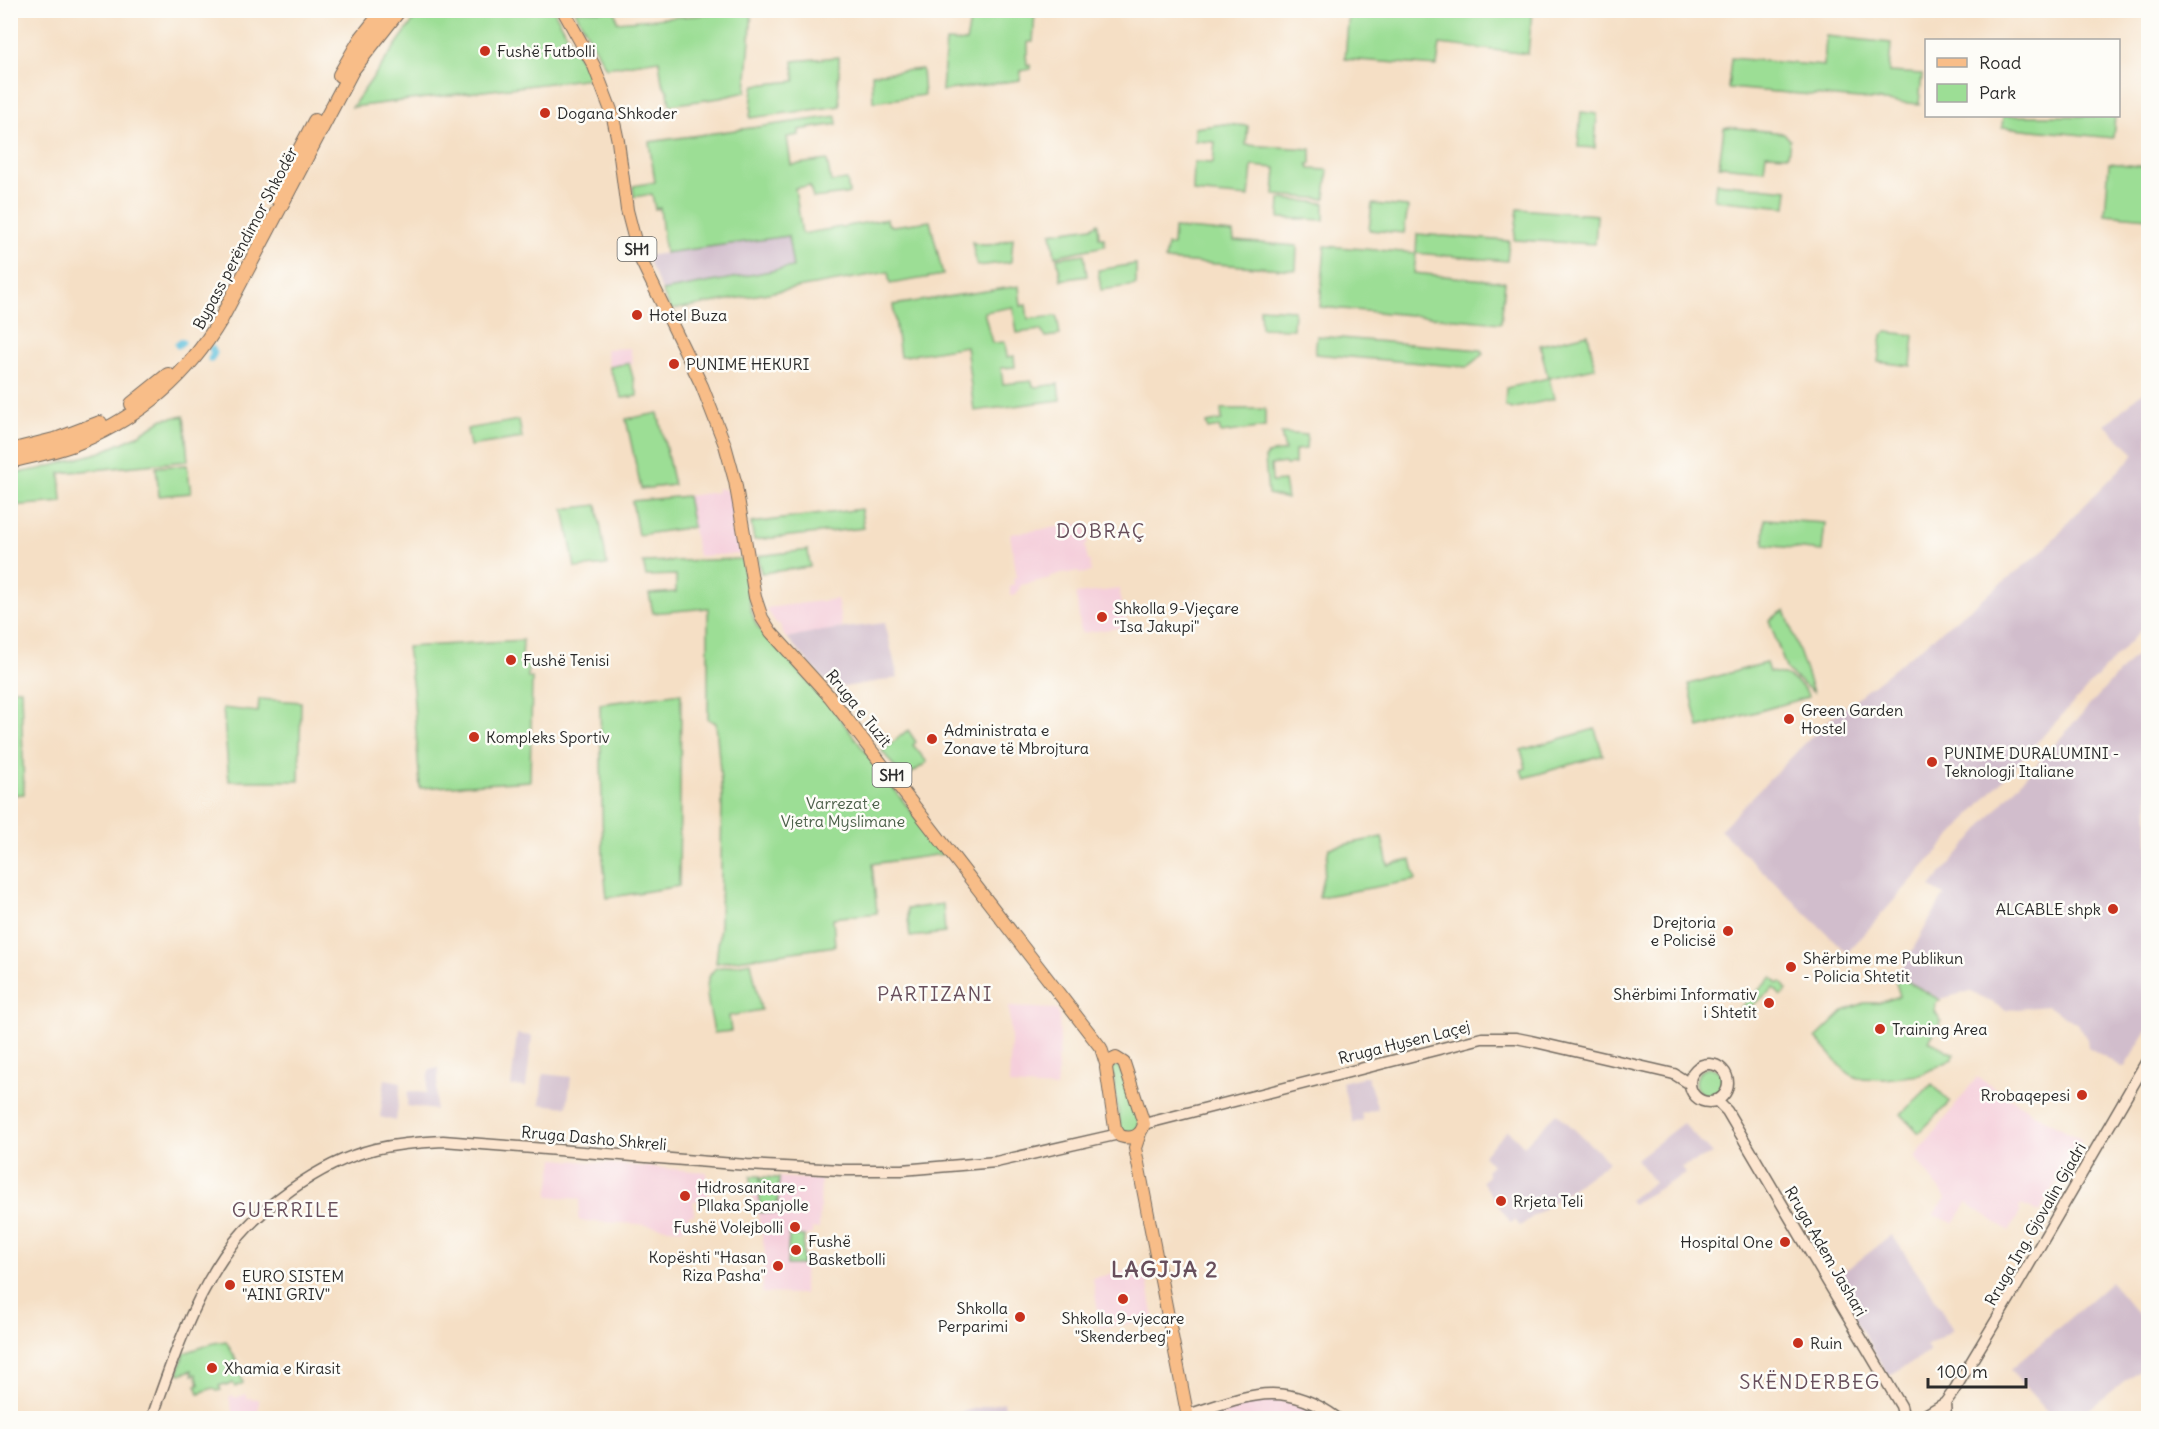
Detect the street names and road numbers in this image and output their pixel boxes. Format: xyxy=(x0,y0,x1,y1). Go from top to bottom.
street label: Bypass perëndimor Shkodër xyxy=(188,143,302,333)
road number: SH1 xyxy=(618,237,656,261)
street label: Rruga e Tuzit xyxy=(822,665,897,751)
road number: SH1 xyxy=(872,763,912,787)
street label: Rruga Hysen Laçej xyxy=(1336,1016,1472,1068)
street label: Rruga Dasho Shkreli xyxy=(521,1122,667,1154)
street label: Rruga Ing. Gjovalin Gjadri xyxy=(1980,1139,2090,1309)
street label: Rruga Adem Jashari xyxy=(1781,1182,1871,1320)

